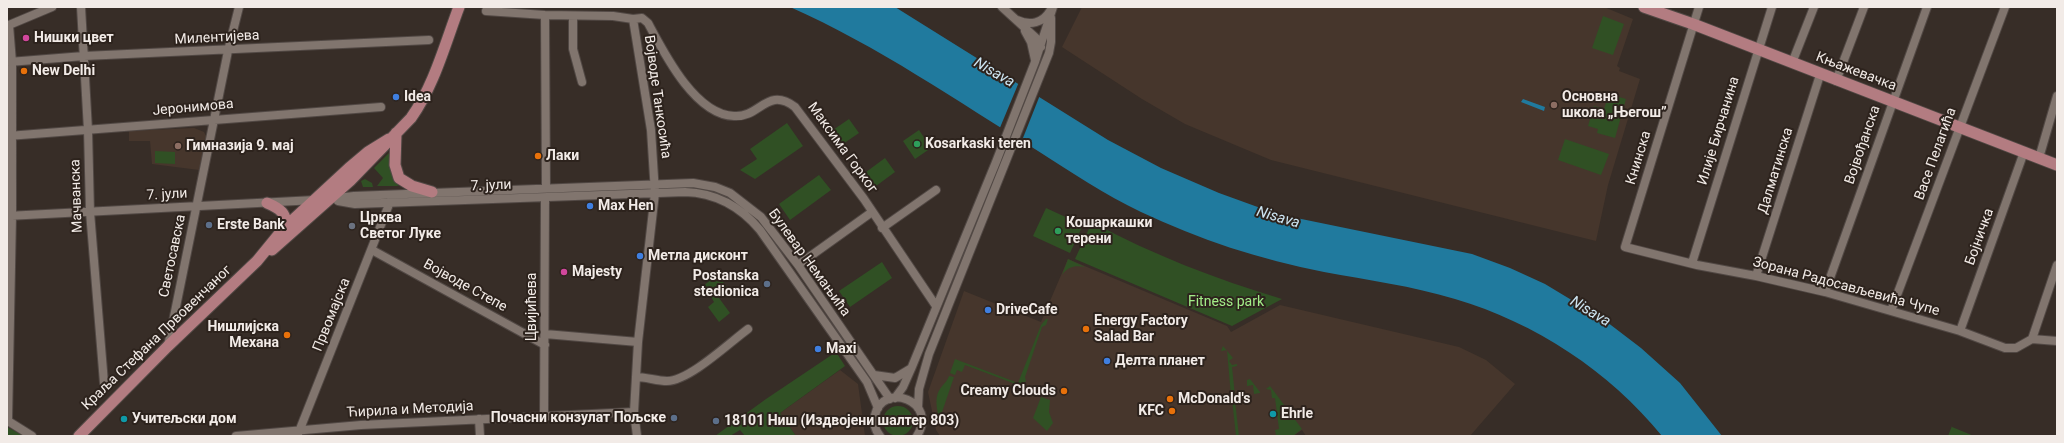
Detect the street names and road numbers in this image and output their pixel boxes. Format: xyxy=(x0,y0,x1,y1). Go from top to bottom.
street label: Милентијева xyxy=(174,27,260,49)
street label: Војводе Танкосића xyxy=(640,34,674,160)
street label: Књажевачка xyxy=(1813,49,1899,95)
street label: Илије Бирчанина xyxy=(1695,75,1743,187)
street label: Јеронимова xyxy=(152,96,234,120)
street label: Максима Горког xyxy=(804,99,880,197)
street label: Војвођанска xyxy=(1842,104,1884,186)
street label: Васе Пелагића xyxy=(1911,105,1961,203)
street label: Далматинска xyxy=(1755,126,1797,216)
street label: Книнска xyxy=(1623,129,1655,187)
street label: Мачванска xyxy=(67,159,87,233)
street label: 7. јули xyxy=(470,177,512,195)
street label: 7. јули xyxy=(146,186,188,204)
street label: Булевар Немањића xyxy=(764,206,854,320)
street label: Бојничка xyxy=(1962,206,1998,268)
street label: Светосавска xyxy=(156,213,190,299)
street label: Зорана Радосављевића Чупе xyxy=(1751,254,1941,320)
street label: Војводе Степе xyxy=(420,256,510,316)
street label: Краља Стефана Првовенчаног xyxy=(79,262,235,414)
street label: Цвијићева xyxy=(524,273,540,341)
street label: Првомајска xyxy=(310,276,354,354)
street label: Ћирила и Методија xyxy=(346,398,474,422)

